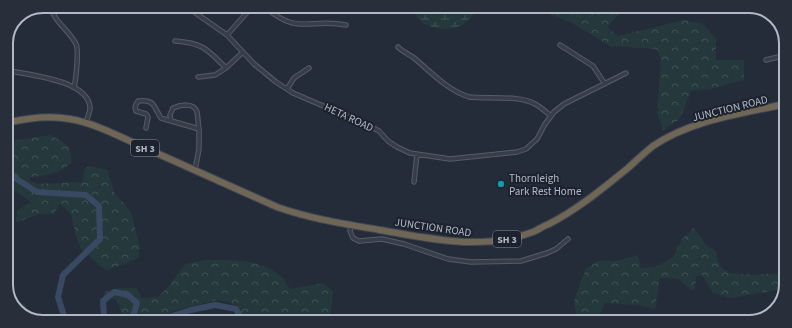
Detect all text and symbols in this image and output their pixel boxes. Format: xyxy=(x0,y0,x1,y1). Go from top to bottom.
street label: JUNCTION ROAD xyxy=(691,92,770,125)
street label: HETA ROAD xyxy=(322,99,376,136)
road number: SH 3 xyxy=(131,140,159,156)
place label: Thornleigh Park Rest Home xyxy=(509,171,582,199)
marker: Thornleigh Park Rest Home xyxy=(496,179,506,189)
street label: JUNCTION ROAD xyxy=(394,215,472,240)
road number: SH 3 xyxy=(493,231,521,247)

